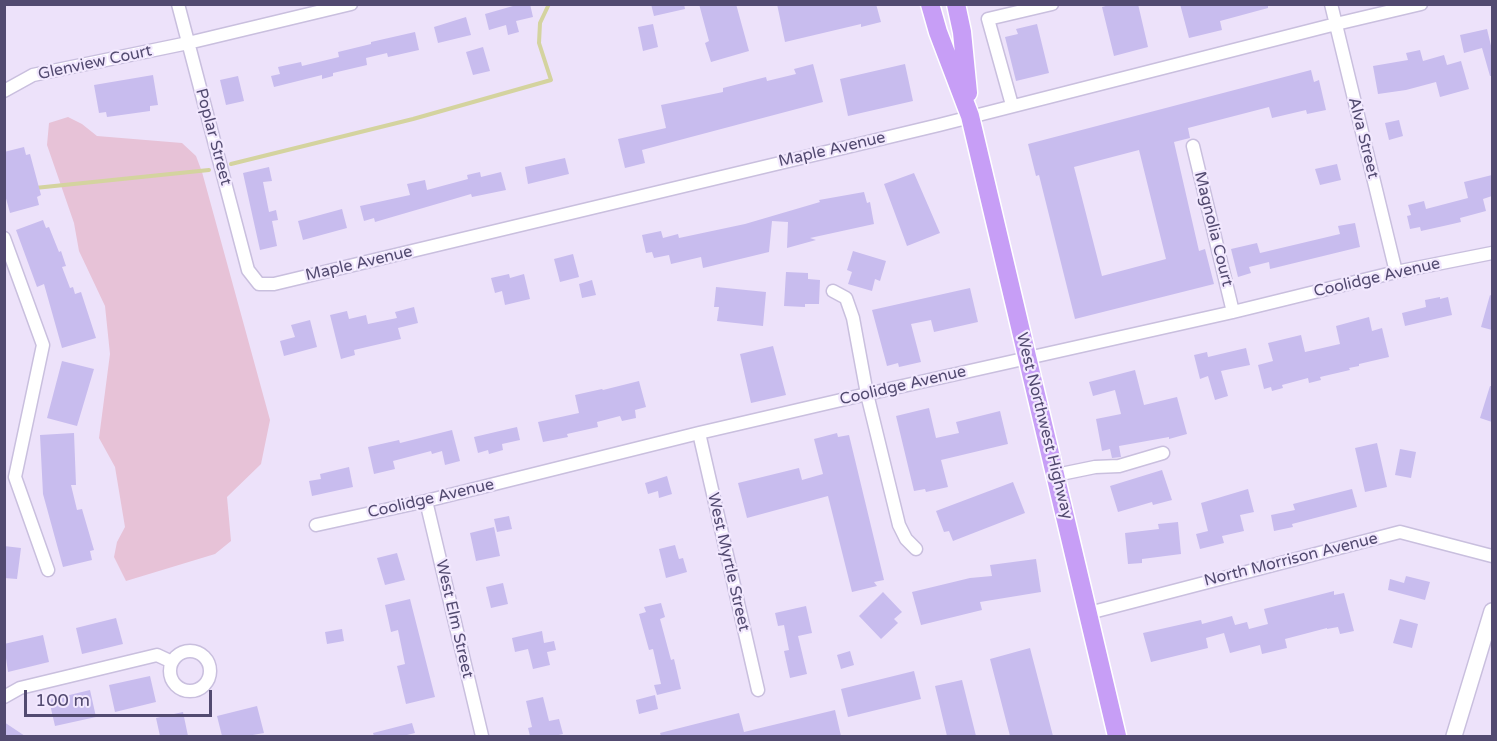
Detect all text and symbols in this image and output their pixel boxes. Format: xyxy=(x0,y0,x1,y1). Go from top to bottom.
street label: Glenview Court xyxy=(36,42,154,84)
street label: Poplar Street xyxy=(191,87,235,187)
street label: Alva Street xyxy=(1344,95,1382,181)
street label: Maple Avenue xyxy=(777,128,887,172)
street label: Magnolia Court xyxy=(1189,170,1237,288)
street label: Maple Avenue xyxy=(304,242,414,286)
street label: Coolidge Avenue xyxy=(1312,254,1442,302)
street label: West Northwest Highway xyxy=(1011,331,1077,521)
street label: Coolidge Avenue xyxy=(838,362,968,410)
street label: Coolidge Avenue xyxy=(366,475,496,523)
street label: West Myrtle Street xyxy=(703,491,753,633)
street label: North Morrison Avenue xyxy=(1202,529,1380,591)
street label: West Elm Street xyxy=(431,558,477,680)
scale bar xyxy=(27,678,214,716)
text: 100 m xyxy=(35,689,90,711)

